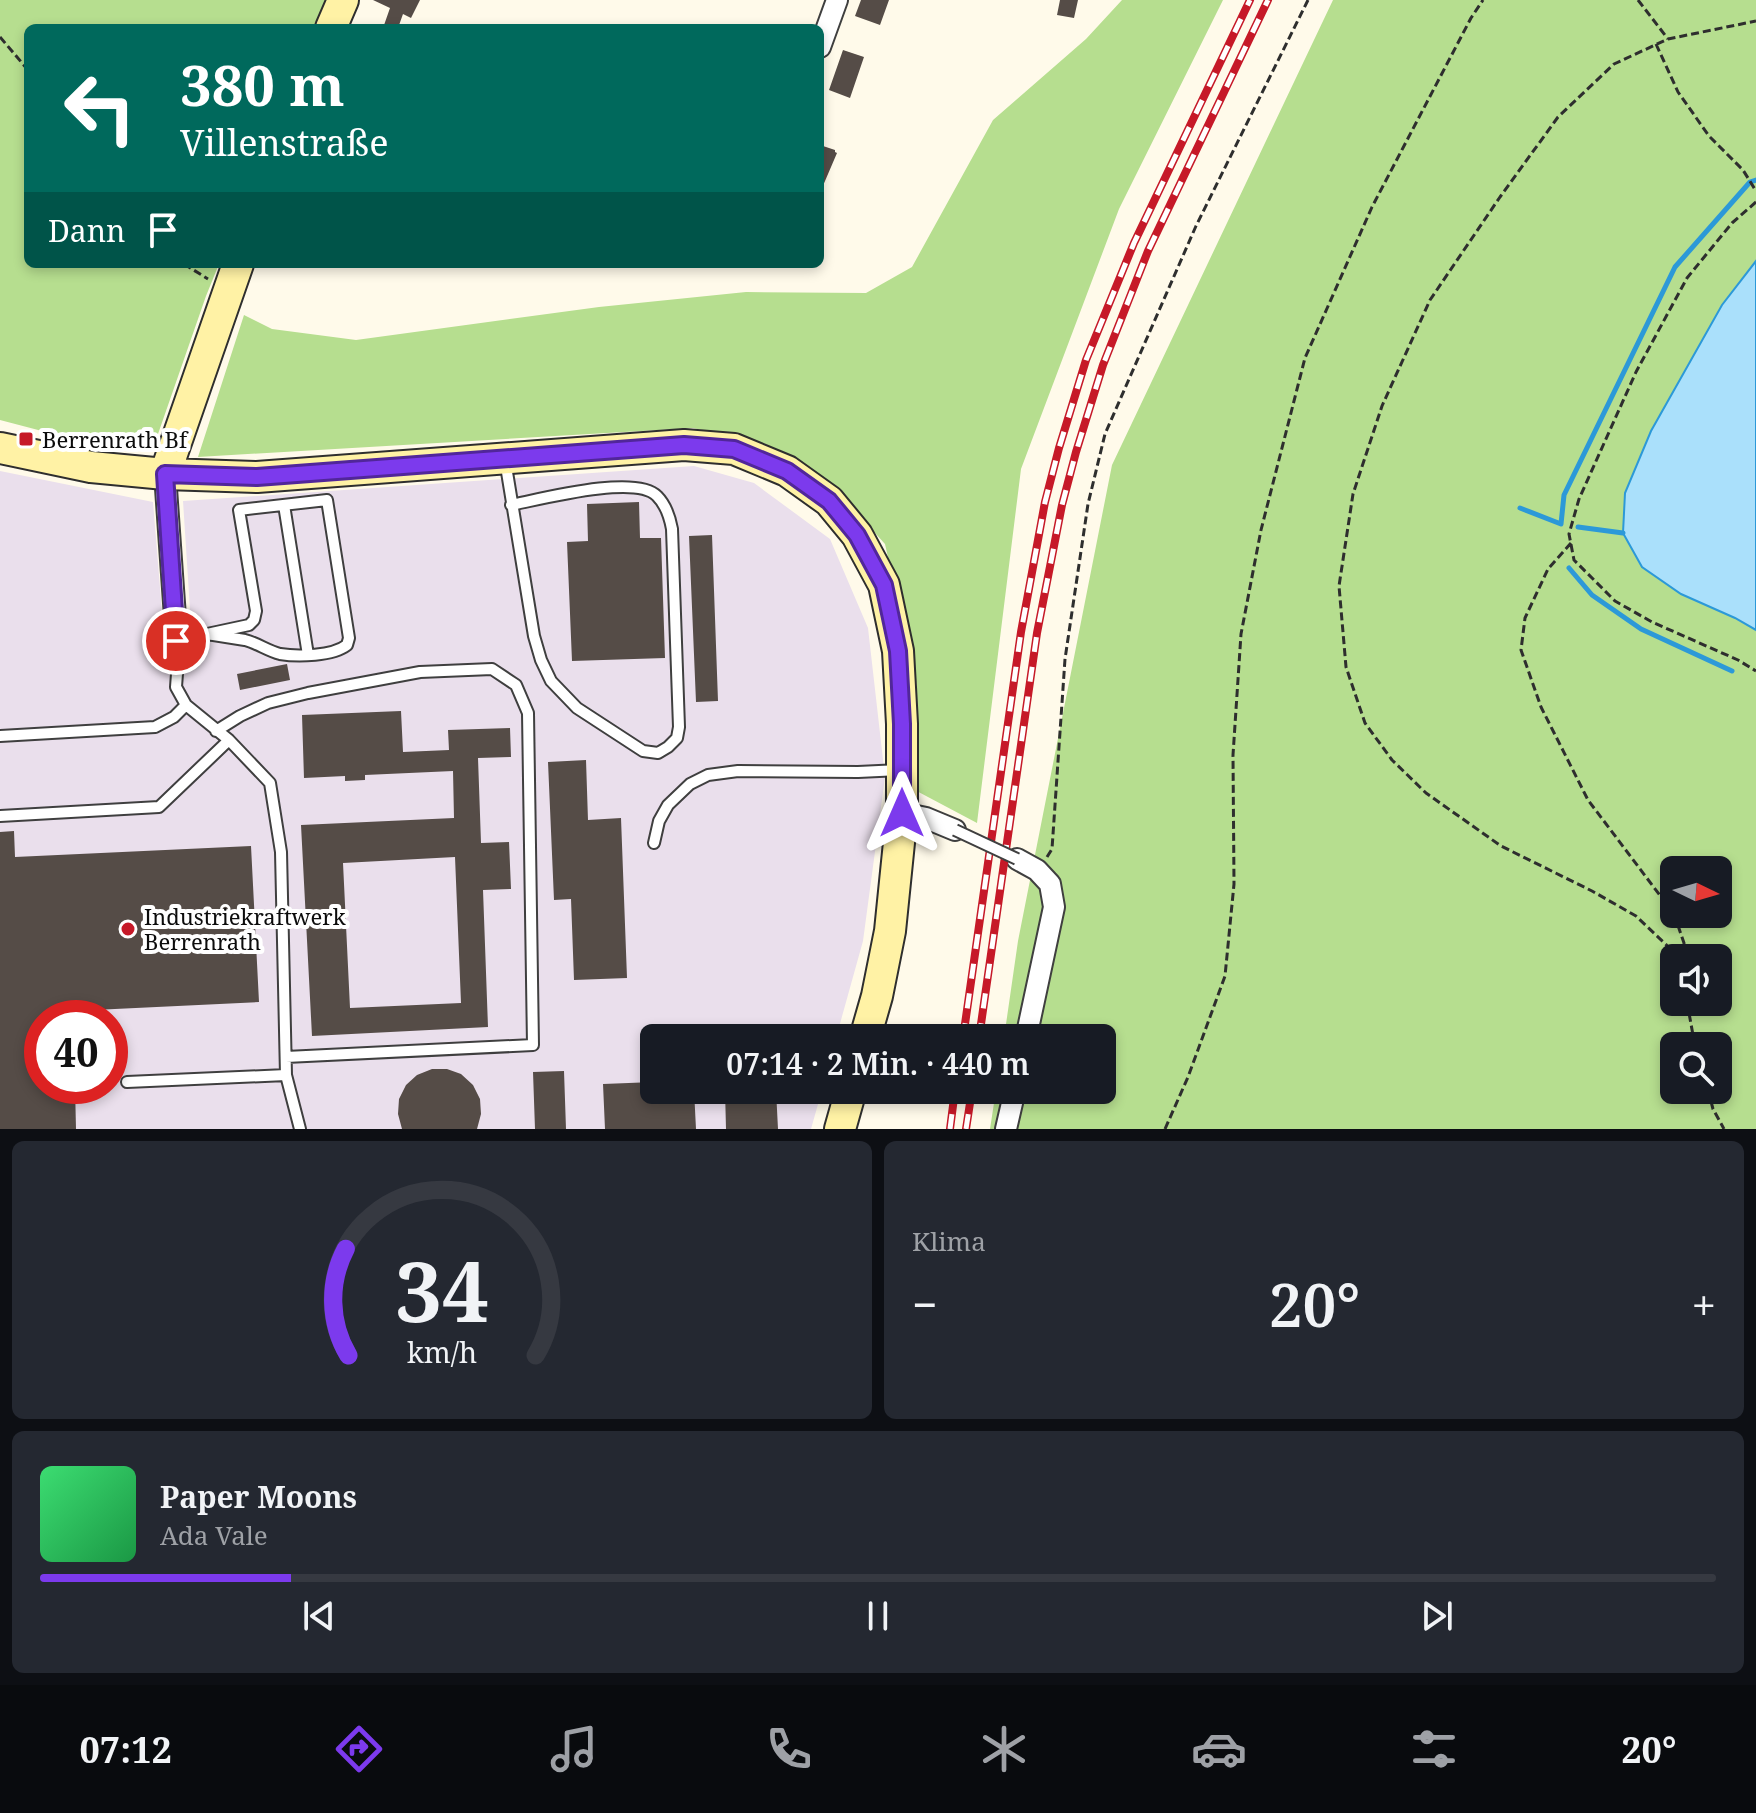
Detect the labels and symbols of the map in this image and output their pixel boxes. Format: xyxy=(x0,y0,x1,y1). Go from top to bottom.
place label: Berrenrath Bf xyxy=(42,424,189,454)
marker: Berrenrath Bf xyxy=(17,430,35,448)
pin xyxy=(142,607,210,675)
position arrow xyxy=(860,771,944,855)
north arrow xyxy=(1660,856,1732,928)
place label: Industriekraftwerk Berrenrath xyxy=(144,901,346,956)
marker: Industriekraftwerk Berrenrath xyxy=(119,920,137,938)
speed limit sign: 40 xyxy=(24,1000,128,1104)

